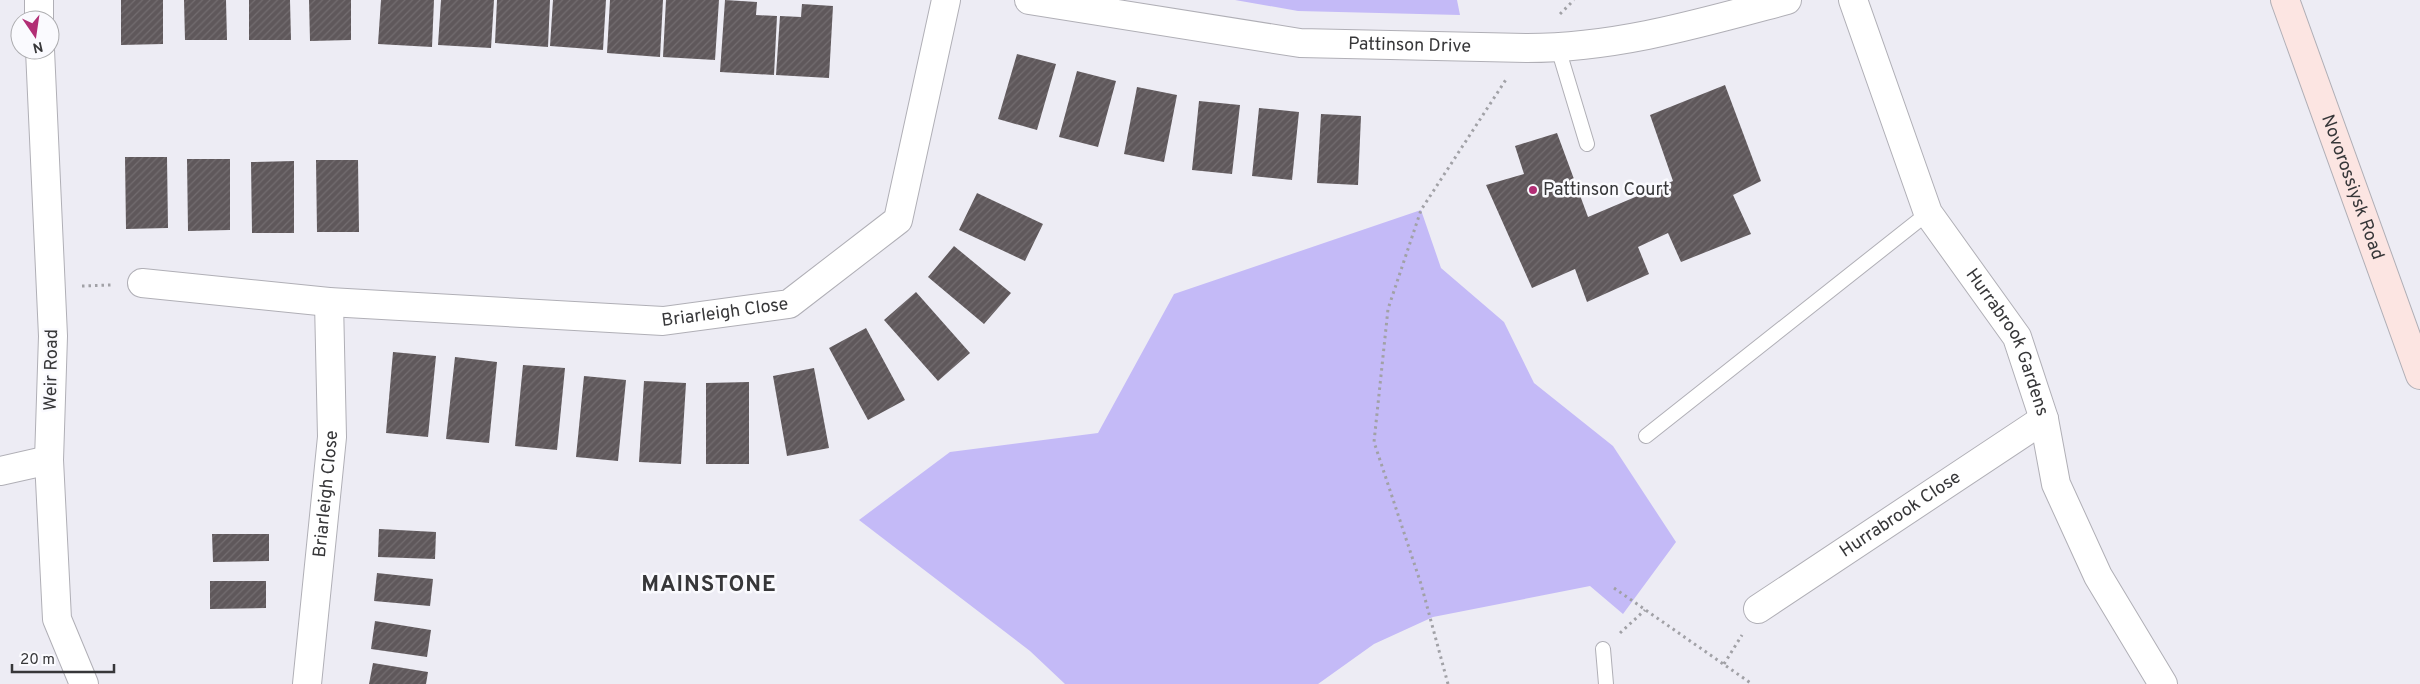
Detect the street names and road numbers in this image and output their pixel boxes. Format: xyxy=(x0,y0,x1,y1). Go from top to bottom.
street label: Pattinson Drive xyxy=(1348,33,1471,58)
street label: Novorossiysk Road xyxy=(2316,111,2389,263)
street label: Hurrabrook Gardens xyxy=(1960,264,2054,419)
street label: Briarleigh Close xyxy=(660,293,790,333)
street label: Weir Road xyxy=(40,329,64,411)
street label: Briarleigh Close xyxy=(308,430,344,559)
street label: Hurrabrook Close xyxy=(1835,466,1965,563)

